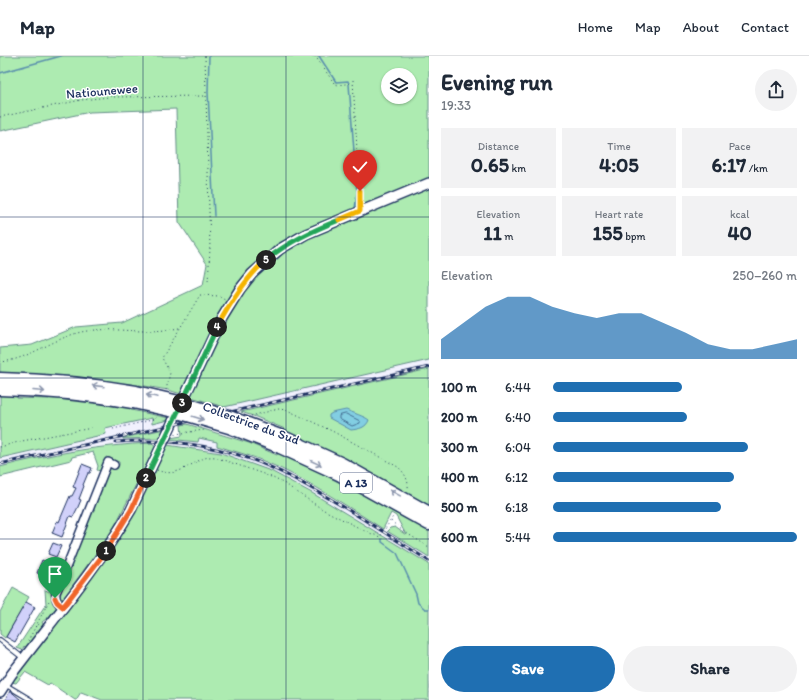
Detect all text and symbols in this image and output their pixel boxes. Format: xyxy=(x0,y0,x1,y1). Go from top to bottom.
text: Map xyxy=(20,16,55,39)
text: Home xyxy=(578,19,613,36)
text: Map xyxy=(635,19,661,36)
text: About xyxy=(683,19,719,36)
text: Contact xyxy=(741,19,789,36)
map controls xyxy=(381,68,417,104)
button: layers xyxy=(381,68,417,104)
text: Evening run xyxy=(441,69,553,96)
button: share xyxy=(755,69,797,111)
street label: Natiounewee xyxy=(66,80,138,102)
text: 19:33 xyxy=(441,98,471,113)
text: Distance xyxy=(478,140,519,153)
text: Time xyxy=(607,140,631,153)
text: Pace xyxy=(729,140,751,153)
pin xyxy=(343,150,377,191)
text: 0.65 xyxy=(471,153,509,177)
text: 4:05 xyxy=(599,153,639,177)
text: 6:17 xyxy=(711,153,746,177)
icon: check xyxy=(349,156,371,178)
text: km xyxy=(509,162,526,175)
text: /km xyxy=(746,162,768,175)
text: Elevation xyxy=(476,208,520,221)
text: Heart rate xyxy=(595,208,643,221)
text: kcal xyxy=(730,208,749,221)
text: 11 xyxy=(483,221,502,245)
text: 155 xyxy=(592,221,623,245)
text: 40 xyxy=(727,221,752,245)
text: m xyxy=(502,230,513,243)
text: bpm xyxy=(623,230,646,243)
pin: 5 xyxy=(256,250,276,270)
text: 5 xyxy=(263,253,269,266)
text: Elevation xyxy=(441,268,493,283)
text: 250–260 m xyxy=(732,268,797,283)
pin: 4 xyxy=(207,317,227,337)
text: 4 xyxy=(214,320,220,333)
text: 100 m xyxy=(441,380,477,395)
text: 6:44 xyxy=(505,380,531,395)
one-way arrow xyxy=(92,382,105,390)
one-way arrow xyxy=(32,387,45,394)
one-way arrow xyxy=(146,391,159,399)
pin: 3 xyxy=(172,393,192,413)
text: 3 xyxy=(179,396,185,409)
street label: Collectrice du Sud xyxy=(201,399,301,447)
text: 200 m xyxy=(441,410,478,425)
text: 6:40 xyxy=(505,410,531,425)
one-way arrow xyxy=(192,415,205,422)
text: 300 m xyxy=(441,440,478,455)
text: 6:04 xyxy=(505,440,531,455)
one-way arrow xyxy=(309,460,321,467)
pin: 2 xyxy=(136,468,156,488)
text: 400 m xyxy=(441,470,479,485)
text: 6:12 xyxy=(505,470,528,485)
text: 2 xyxy=(143,471,149,484)
road number: A 13 xyxy=(340,473,372,493)
one-way arrow xyxy=(389,489,401,497)
text: 500 m xyxy=(441,500,478,515)
text: 6:18 xyxy=(505,500,528,515)
text: 600 m xyxy=(441,530,478,545)
text: 5:44 xyxy=(505,530,531,545)
pin: 1 xyxy=(96,541,116,561)
text: 1 xyxy=(103,544,109,557)
pin xyxy=(38,557,72,598)
icon: arrive xyxy=(44,563,66,585)
button: Save xyxy=(441,646,615,692)
button: Share xyxy=(623,646,797,692)

